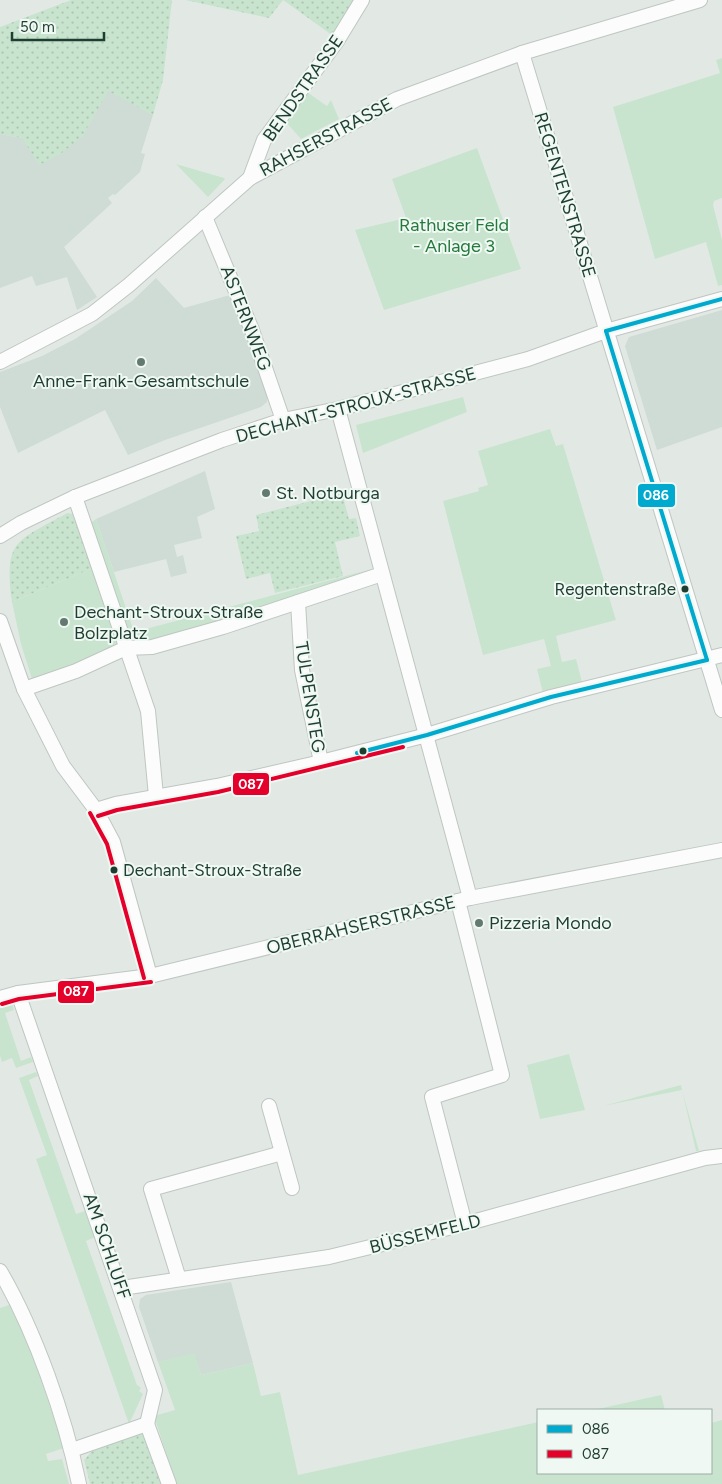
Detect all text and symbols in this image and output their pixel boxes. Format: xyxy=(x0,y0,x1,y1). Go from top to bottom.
scale bar xyxy=(12,10,105,42)
text: 50 m xyxy=(20,18,55,36)
street label: BENDSTRASSE xyxy=(258,30,348,146)
street label: RAHSERSTRASSE xyxy=(256,93,396,181)
street label: REGENTENSTRASSE xyxy=(529,110,601,280)
park label: Rathuser Feld - Anlage 3 xyxy=(399,214,509,257)
street label: ASTERNWEG xyxy=(216,262,276,374)
marker: Anne-Frank-Gesamtschule xyxy=(135,356,147,368)
street label: DECHANT-STROUX-STRASSE xyxy=(233,362,479,448)
place label: Anne-Frank-Gesamtschule xyxy=(33,370,249,392)
place label: St. Notburga xyxy=(276,482,380,504)
line badge: 086 xyxy=(637,483,676,508)
marker: St. Notburga xyxy=(260,487,272,499)
text: 086 xyxy=(643,487,669,504)
place label: Regentenstraße xyxy=(555,579,676,599)
marker: Regentenstraße xyxy=(680,584,690,594)
place label: Dechant-Stroux-Straße Bolzplatz xyxy=(74,601,263,644)
marker: Dechant-Stroux-Straße Bolzplatz xyxy=(58,616,70,628)
street label: TULPENSTEG xyxy=(290,640,330,755)
unlabelled marker xyxy=(358,746,368,756)
line badge: 087 xyxy=(232,772,270,796)
text: 087 xyxy=(238,776,264,793)
place label: Dechant-Stroux-Straße xyxy=(123,860,302,880)
marker: Dechant-Stroux-Straße xyxy=(109,865,119,875)
street label: OBERRAHSERSTRASSE xyxy=(264,891,458,959)
place label: Pizzeria Mondo xyxy=(489,912,612,934)
marker: Pizzeria Mondo xyxy=(473,917,485,929)
line badge: 087 xyxy=(57,980,95,1004)
text: 087 xyxy=(63,983,89,1000)
street label: AM SCHLUFF xyxy=(79,1190,136,1302)
street label: BÜSSEMFELD xyxy=(367,1210,483,1258)
legend xyxy=(537,1409,712,1474)
text: 086 xyxy=(582,1420,610,1438)
text: 087 xyxy=(582,1445,609,1463)

